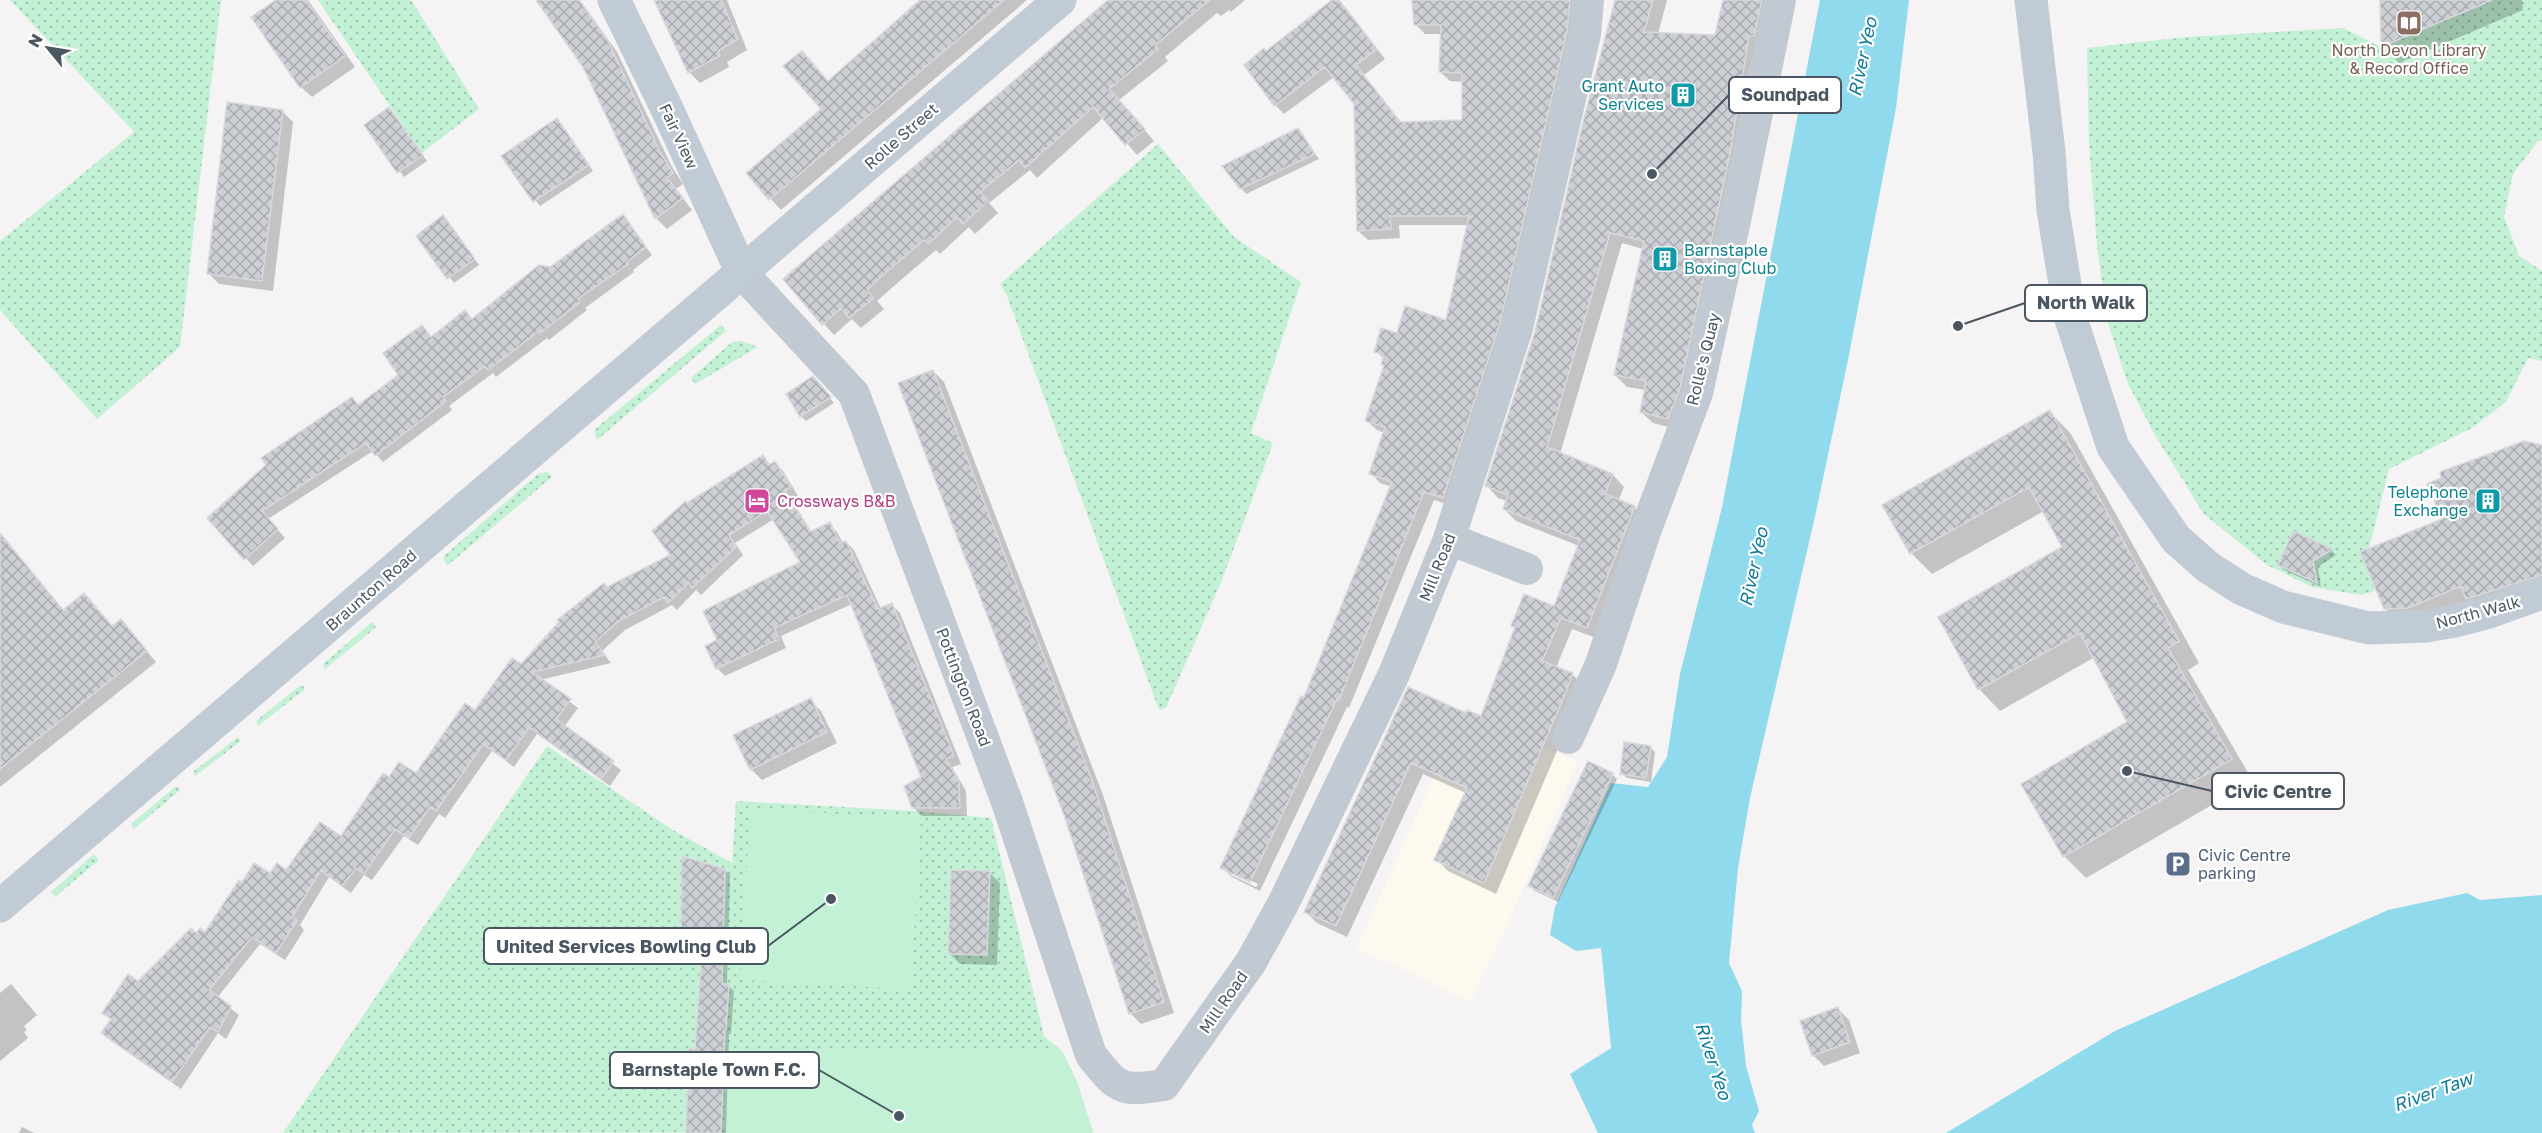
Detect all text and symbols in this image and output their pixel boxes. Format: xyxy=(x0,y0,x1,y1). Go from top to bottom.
library icon: North Devon Library & Record Office xyxy=(2394,8,2424,38)
water label: River Yeo xyxy=(1843,14,1881,98)
north arrow xyxy=(18,18,78,78)
text: N xyxy=(23,30,47,51)
place label: North Devon Library & Record Office xyxy=(2332,40,2486,78)
place label: Grant Auto Services xyxy=(1581,76,1664,114)
callout: Soundpad xyxy=(1729,77,1841,113)
building icon: Grant Auto Services xyxy=(1668,80,1698,110)
text: Soundpad xyxy=(1741,83,1829,105)
street label: Rolle Street xyxy=(860,99,942,173)
street label: Fair View xyxy=(655,100,703,172)
place label: Barnstaple Boxing Club xyxy=(1684,240,1776,278)
building icon: Barnstaple Boxing Club xyxy=(1650,244,1680,274)
callout: North Walk xyxy=(2025,285,2147,321)
text: North Walk xyxy=(2037,291,2136,313)
street label: Rolle's Quay xyxy=(1682,311,1724,407)
place label: Telephone Exchange xyxy=(2388,482,2468,520)
hotel icon: Crossways B&B xyxy=(742,486,772,516)
building icon: Telephone Exchange xyxy=(2473,486,2503,516)
place label: Crossways B&B xyxy=(777,491,895,511)
water label: River Yeo xyxy=(1734,524,1772,608)
street label: Mill Road xyxy=(1414,530,1460,604)
street label: Braunton Road xyxy=(321,545,421,635)
street label: North Walk xyxy=(2434,591,2522,633)
street label: Pottington Road xyxy=(932,625,996,749)
callout: Civic Centre xyxy=(2212,773,2344,809)
text: Civic Centre xyxy=(2224,780,2332,802)
place label: Civic Centre parking xyxy=(2198,845,2291,883)
parking icon: Civic Centre parking xyxy=(2163,849,2193,879)
callout: United Services Bowling Club xyxy=(484,928,768,964)
text: United Services Bowling Club xyxy=(496,935,756,957)
street label: Mill Road xyxy=(1194,967,1252,1037)
water label: River Yeo xyxy=(1691,1019,1737,1103)
callout: Barnstaple Town F.C. xyxy=(610,1052,819,1088)
text: Barnstaple Town F.C. xyxy=(622,1058,806,1080)
water label: River Taw xyxy=(2390,1066,2478,1116)

